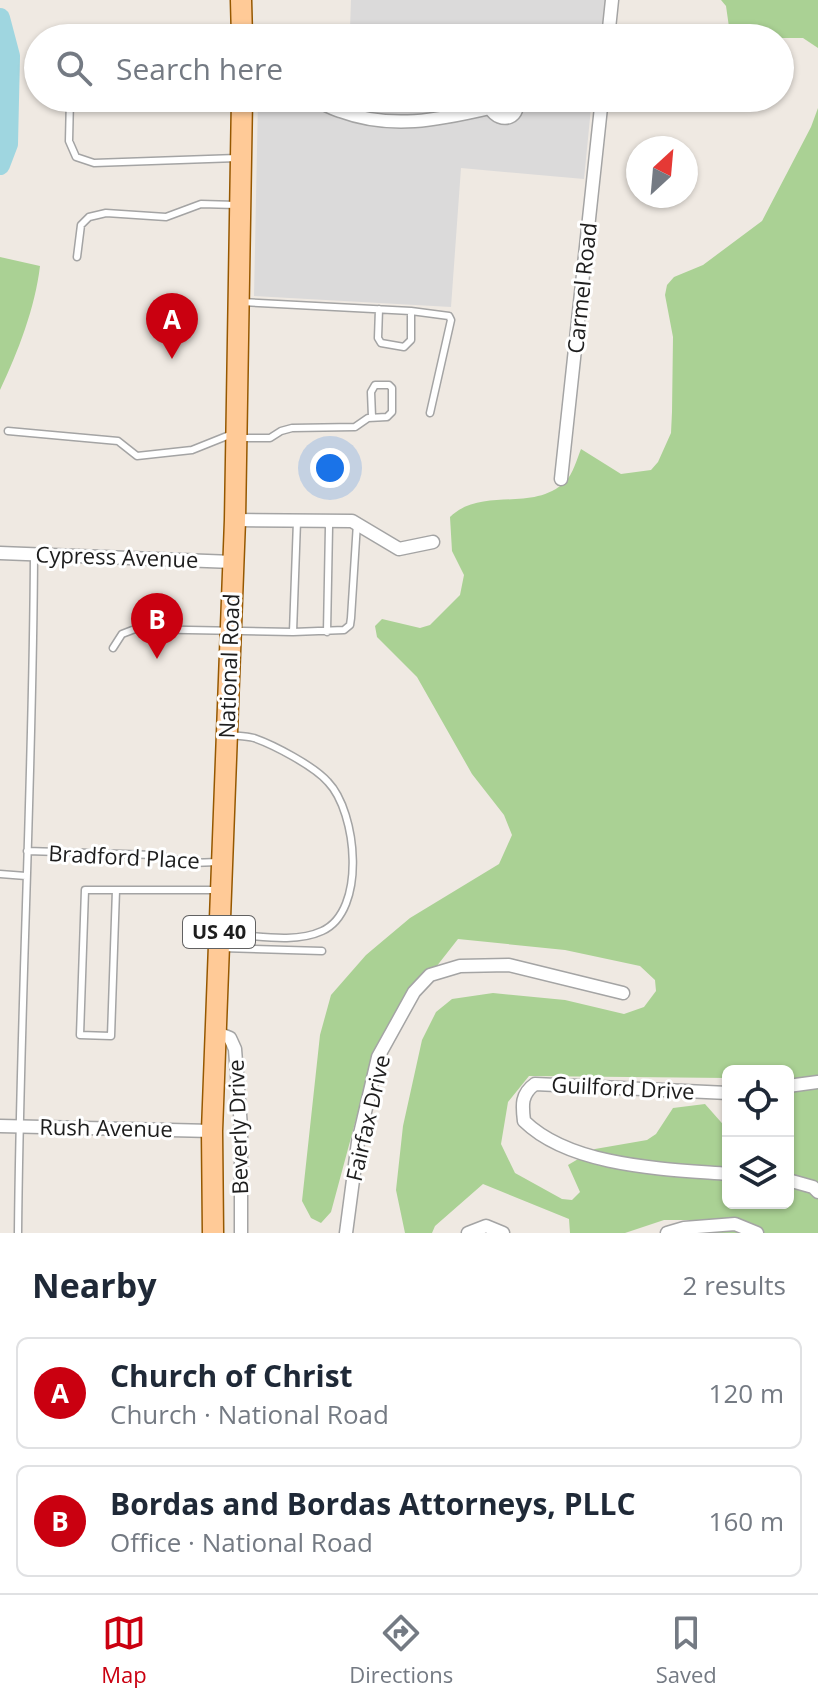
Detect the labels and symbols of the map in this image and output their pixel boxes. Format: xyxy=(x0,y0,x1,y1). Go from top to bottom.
north arrow xyxy=(626,136,698,208)
street label: Carmel Road xyxy=(559,221,603,355)
pin: A xyxy=(146,293,198,359)
your location xyxy=(310,448,350,488)
street label: Cypress Avenue xyxy=(35,538,199,574)
pin: B xyxy=(131,593,183,659)
street label: National Road xyxy=(210,593,246,739)
street label: Bradford Place xyxy=(48,837,201,875)
road number: US 40 xyxy=(183,916,255,948)
street label: Fairfax Drive xyxy=(338,1052,396,1184)
street label: Beverly Drive xyxy=(220,1059,254,1195)
street label: Guilford Drive xyxy=(551,1068,695,1106)
street label: Rush Avenue xyxy=(39,1111,173,1143)

